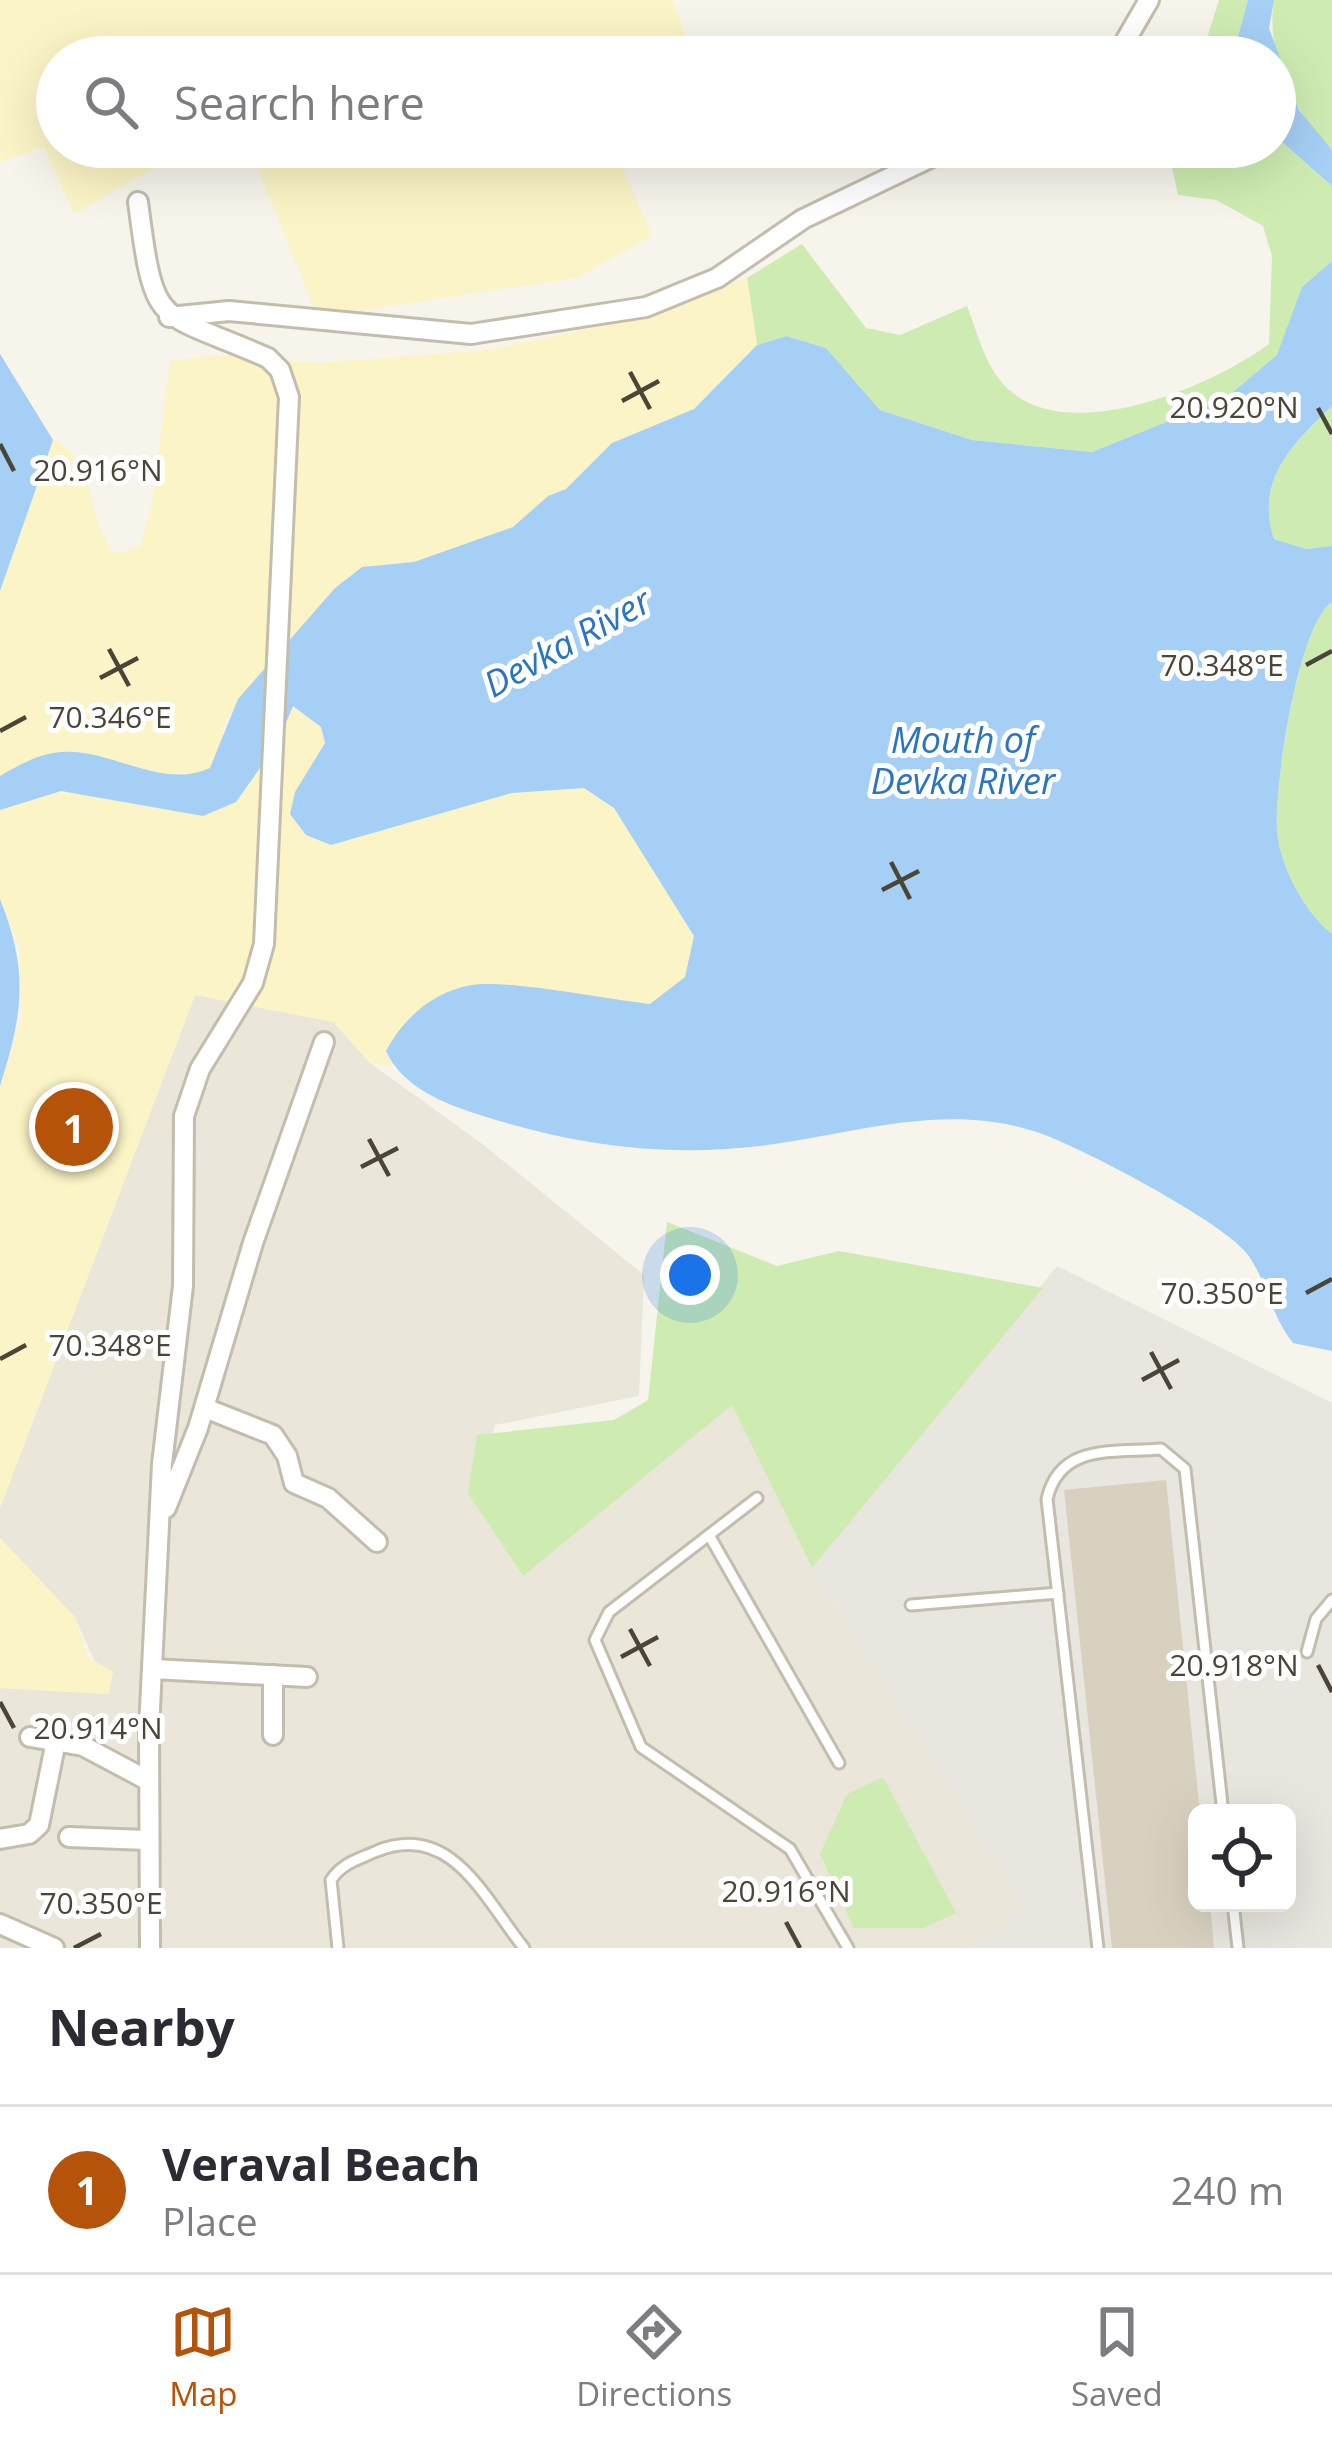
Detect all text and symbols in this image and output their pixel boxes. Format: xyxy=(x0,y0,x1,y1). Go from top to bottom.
search box xyxy=(36,36,1296,168)
icon: search xyxy=(78,69,144,135)
text: Search here xyxy=(174,72,425,133)
text: 20.920°N xyxy=(1169,386,1299,427)
text: 20.916°N xyxy=(33,449,163,490)
water label: Devka River xyxy=(475,575,661,708)
text: 70.348°E xyxy=(1160,644,1284,685)
text: 70.346°E xyxy=(48,696,172,737)
water label: Mouth of Devka River xyxy=(871,715,1057,805)
pin: 1 xyxy=(35,1082,113,1172)
your location xyxy=(660,1245,720,1305)
text: 70.350°E xyxy=(1160,1272,1284,1313)
text: 70.348°E xyxy=(48,1324,172,1365)
text: 20.918°N xyxy=(1169,1644,1299,1685)
text: 20.914°N xyxy=(33,1707,163,1748)
map controls xyxy=(1188,1804,1296,1912)
button: locate xyxy=(1188,1804,1296,1912)
text: 20.916°N xyxy=(721,1870,851,1911)
text: 70.350°E xyxy=(39,1882,163,1923)
text: Nearby xyxy=(48,1991,235,2061)
text: Veraval Beach xyxy=(162,2133,480,2194)
text: 1 xyxy=(76,2163,98,2216)
text: 240 m xyxy=(1171,2163,1284,2216)
text: Place xyxy=(162,2194,258,2247)
tab: Map xyxy=(169,2299,238,2416)
tab: Directions xyxy=(576,2299,732,2416)
tab: Saved xyxy=(1071,2299,1163,2416)

